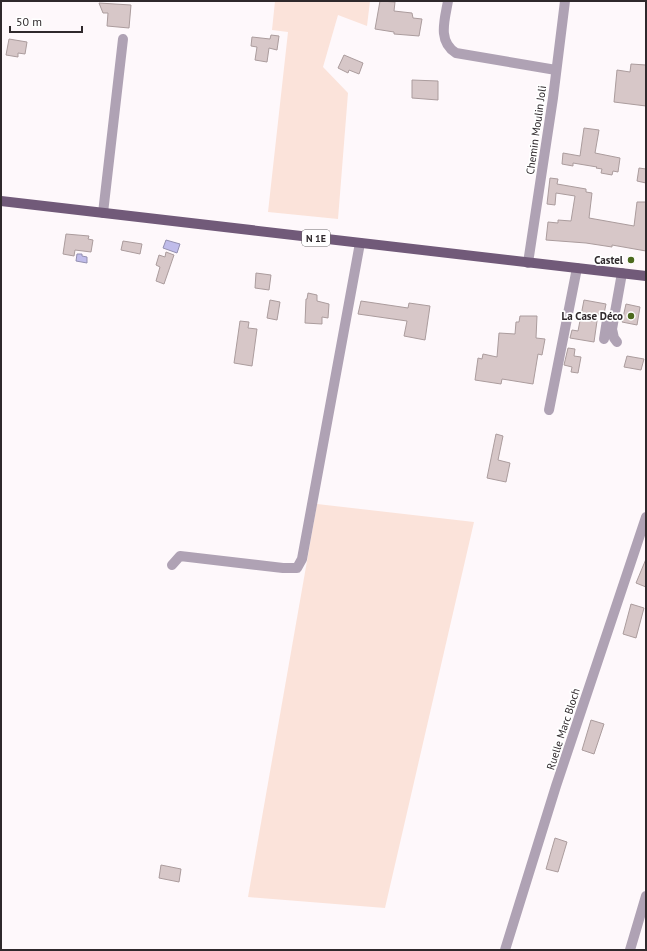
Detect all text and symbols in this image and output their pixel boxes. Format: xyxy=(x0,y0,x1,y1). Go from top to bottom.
scale bar xyxy=(10,8,82,34)
text: 50 m xyxy=(16,14,42,29)
street label: Chemin Moulin Joli xyxy=(523,85,549,175)
road number: N 1E xyxy=(302,230,330,246)
place label: Castel xyxy=(594,253,624,267)
marker: Castel xyxy=(626,255,636,265)
place label: La Case Déco xyxy=(562,309,623,323)
marker: La Case Déco xyxy=(626,311,636,321)
street label: Ruelle Marc Bloch xyxy=(543,686,583,772)

